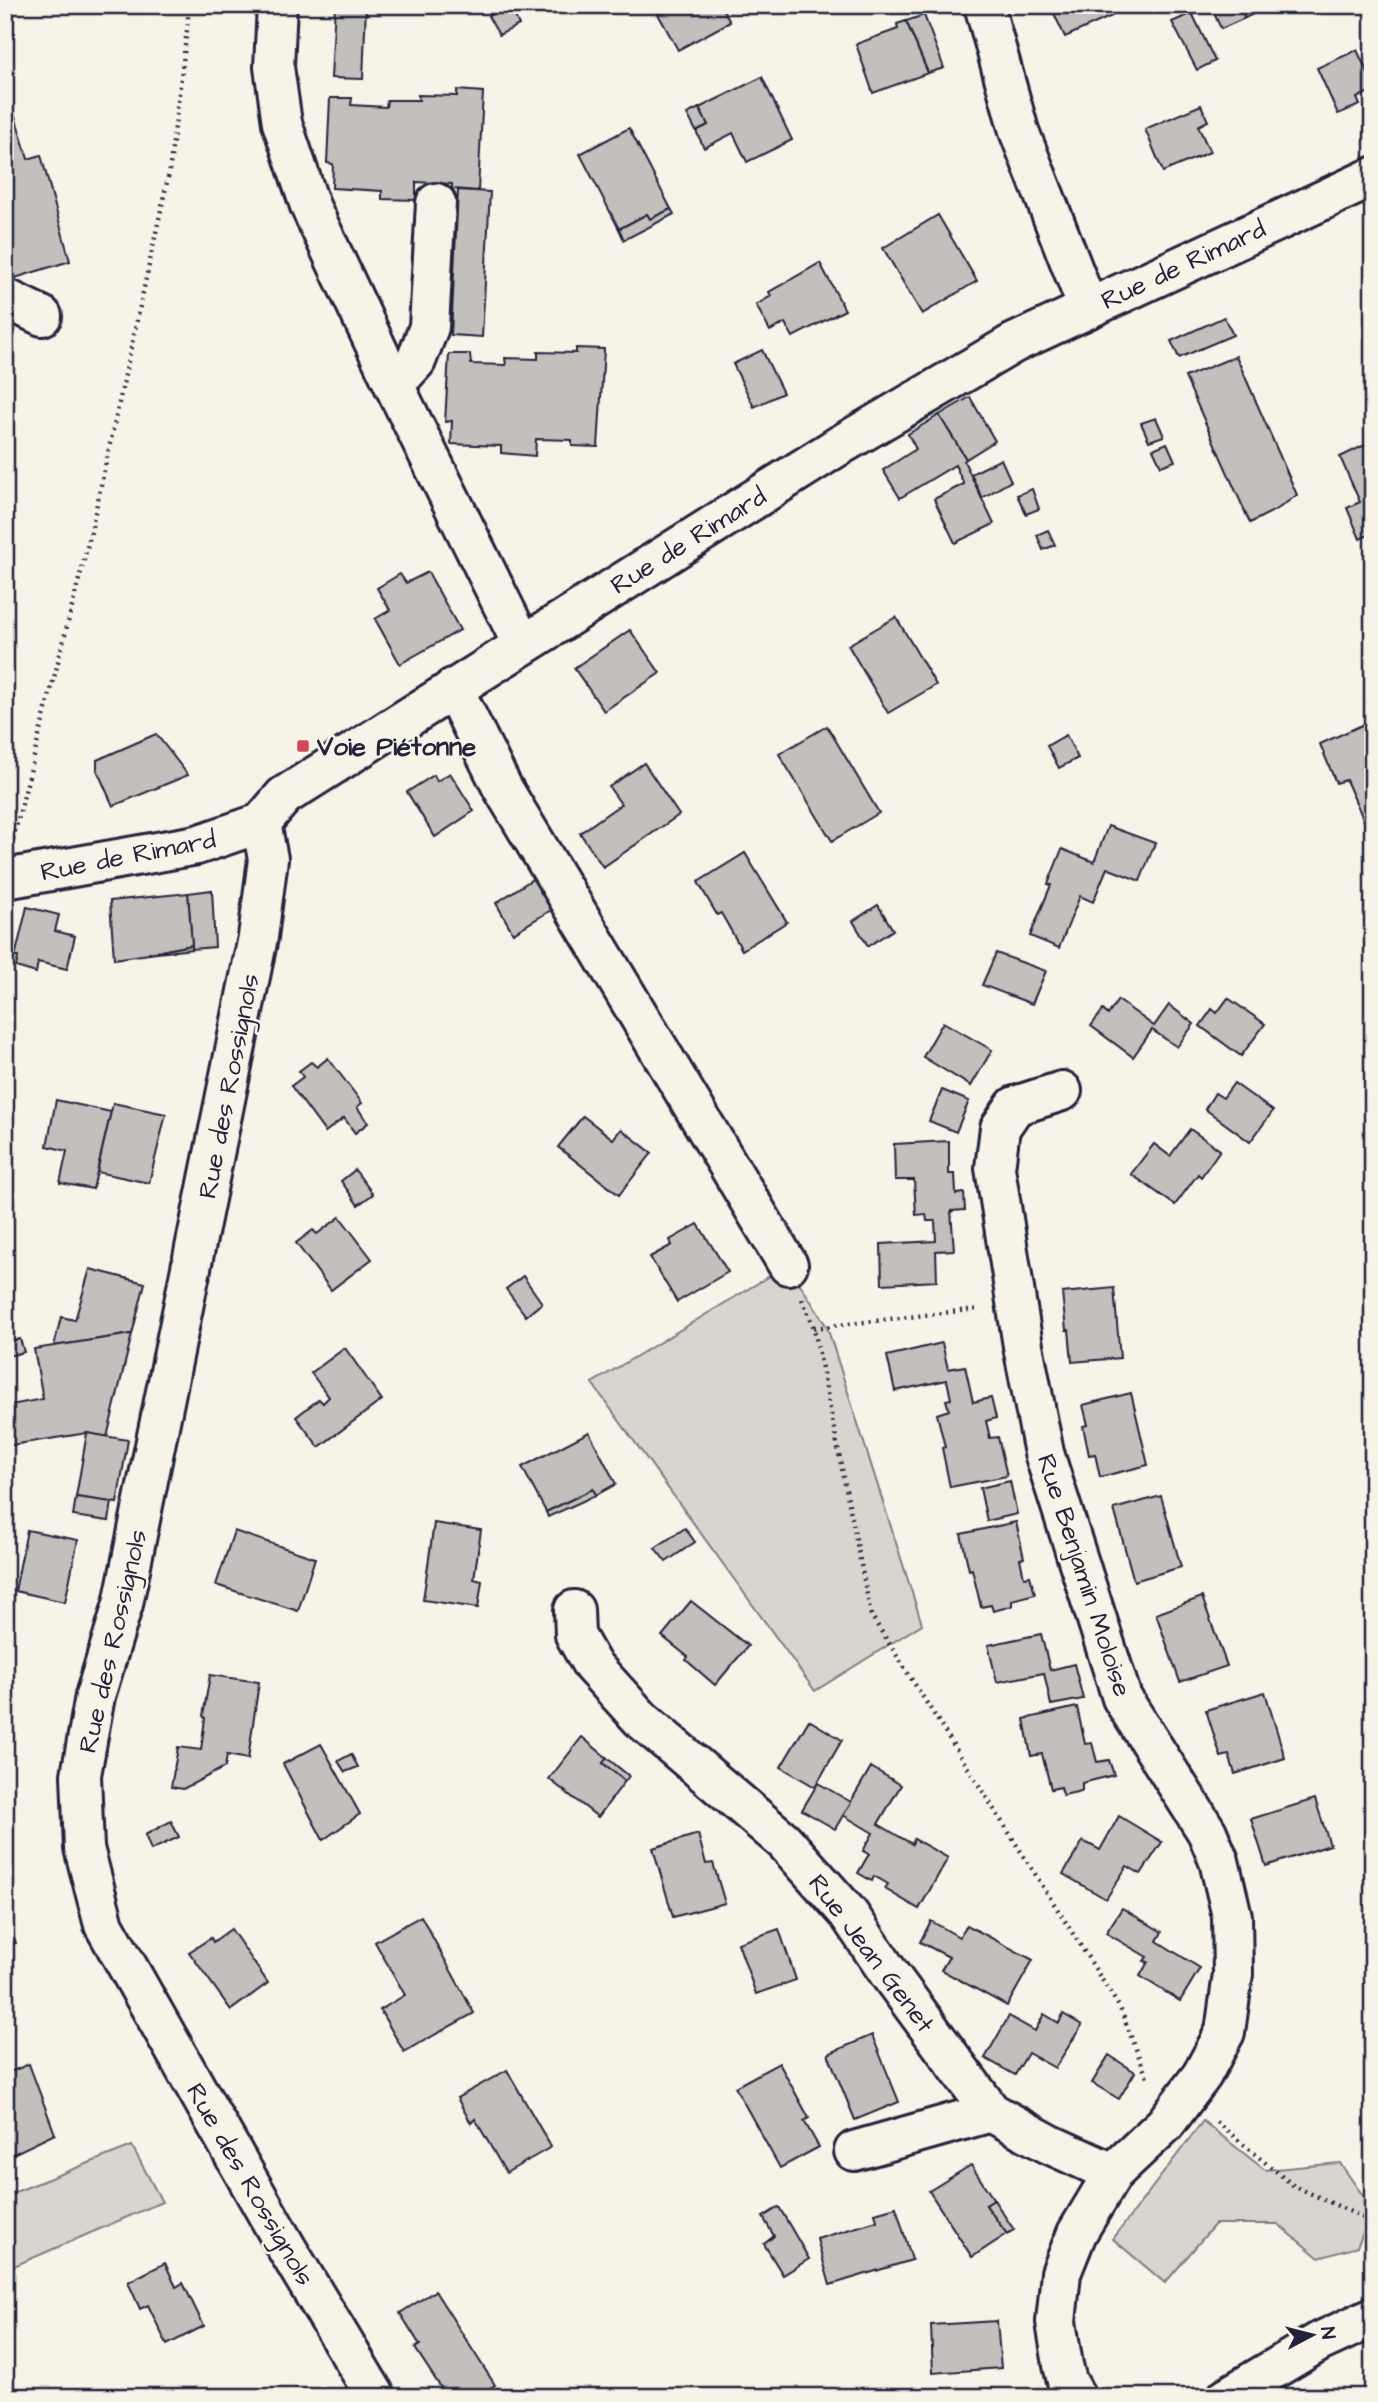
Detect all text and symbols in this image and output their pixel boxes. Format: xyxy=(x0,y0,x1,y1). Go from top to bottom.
street label: Rue de Rimard xyxy=(1095,211,1272,319)
street label: Rue de Rimard xyxy=(604,479,773,603)
place label: Voie Piétonne xyxy=(316,729,476,765)
marker: Voie Piétonne xyxy=(295,738,311,754)
street label: Rue de Rimard xyxy=(38,821,219,891)
street label: Rue des Rossignols xyxy=(190,971,270,1202)
street label: Rue Benjamin Moloise xyxy=(1028,1449,1140,1701)
street label: Rue des Rossignols xyxy=(70,1526,158,1757)
street label: Rue Jean Genet xyxy=(800,1867,943,2041)
street label: Rue des Rossignols xyxy=(176,2077,323,2293)
north arrow xyxy=(1276,2300,1346,2370)
text: N xyxy=(1313,2326,1342,2341)

